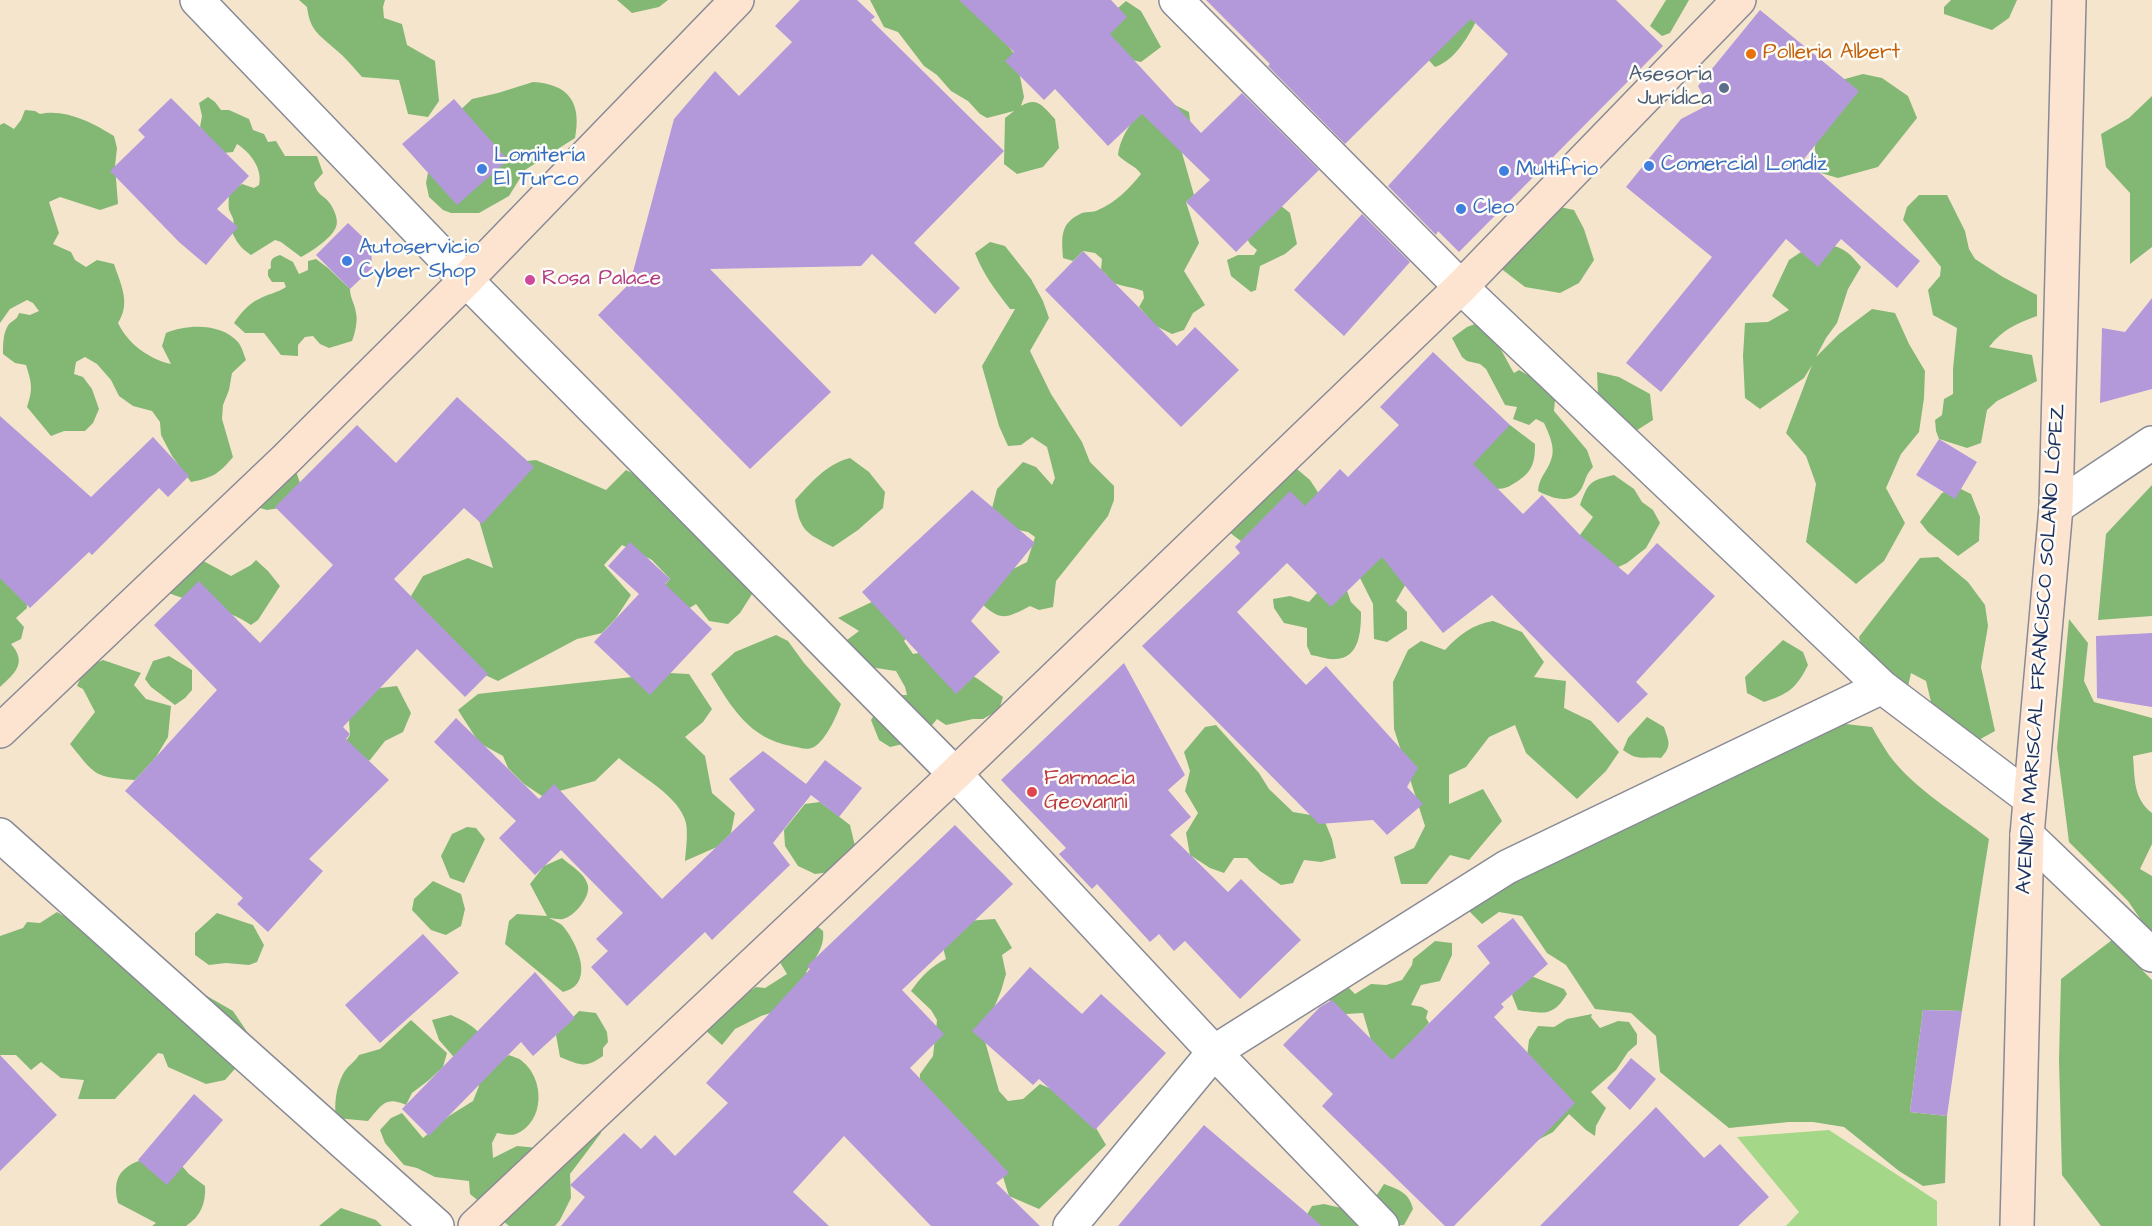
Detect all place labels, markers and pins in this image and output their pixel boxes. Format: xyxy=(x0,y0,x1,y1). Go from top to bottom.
place label: Polleria Albert xyxy=(1763,41,1900,67)
marker: Polleria Albert xyxy=(1744,47,1758,61)
place label: Asesoria Jurídica xyxy=(1629,63,1712,113)
marker: Asesoria Jurídica xyxy=(1717,81,1731,95)
place label: Lomitería El Turco xyxy=(494,144,585,194)
place label: Comercial Londiz xyxy=(1661,153,1827,179)
place label: Multifrio xyxy=(1516,158,1598,184)
marker: Comercial Londiz xyxy=(1642,159,1656,173)
marker: Lomitería El Turco xyxy=(475,162,489,176)
marker: Multifrio xyxy=(1497,164,1511,178)
place label: Cleo xyxy=(1473,196,1514,222)
marker: Cleo xyxy=(1454,202,1468,216)
place label: Autoservicio Cyber Shop xyxy=(359,236,479,286)
marker: Autoservicio Cyber Shop xyxy=(340,254,354,268)
place label: Rosa Palace xyxy=(542,267,661,293)
marker: Rosa Palace xyxy=(523,273,537,287)
place label: Farmacia Geovanni xyxy=(1044,767,1135,817)
marker: Farmacia Geovanni xyxy=(1025,785,1039,799)

